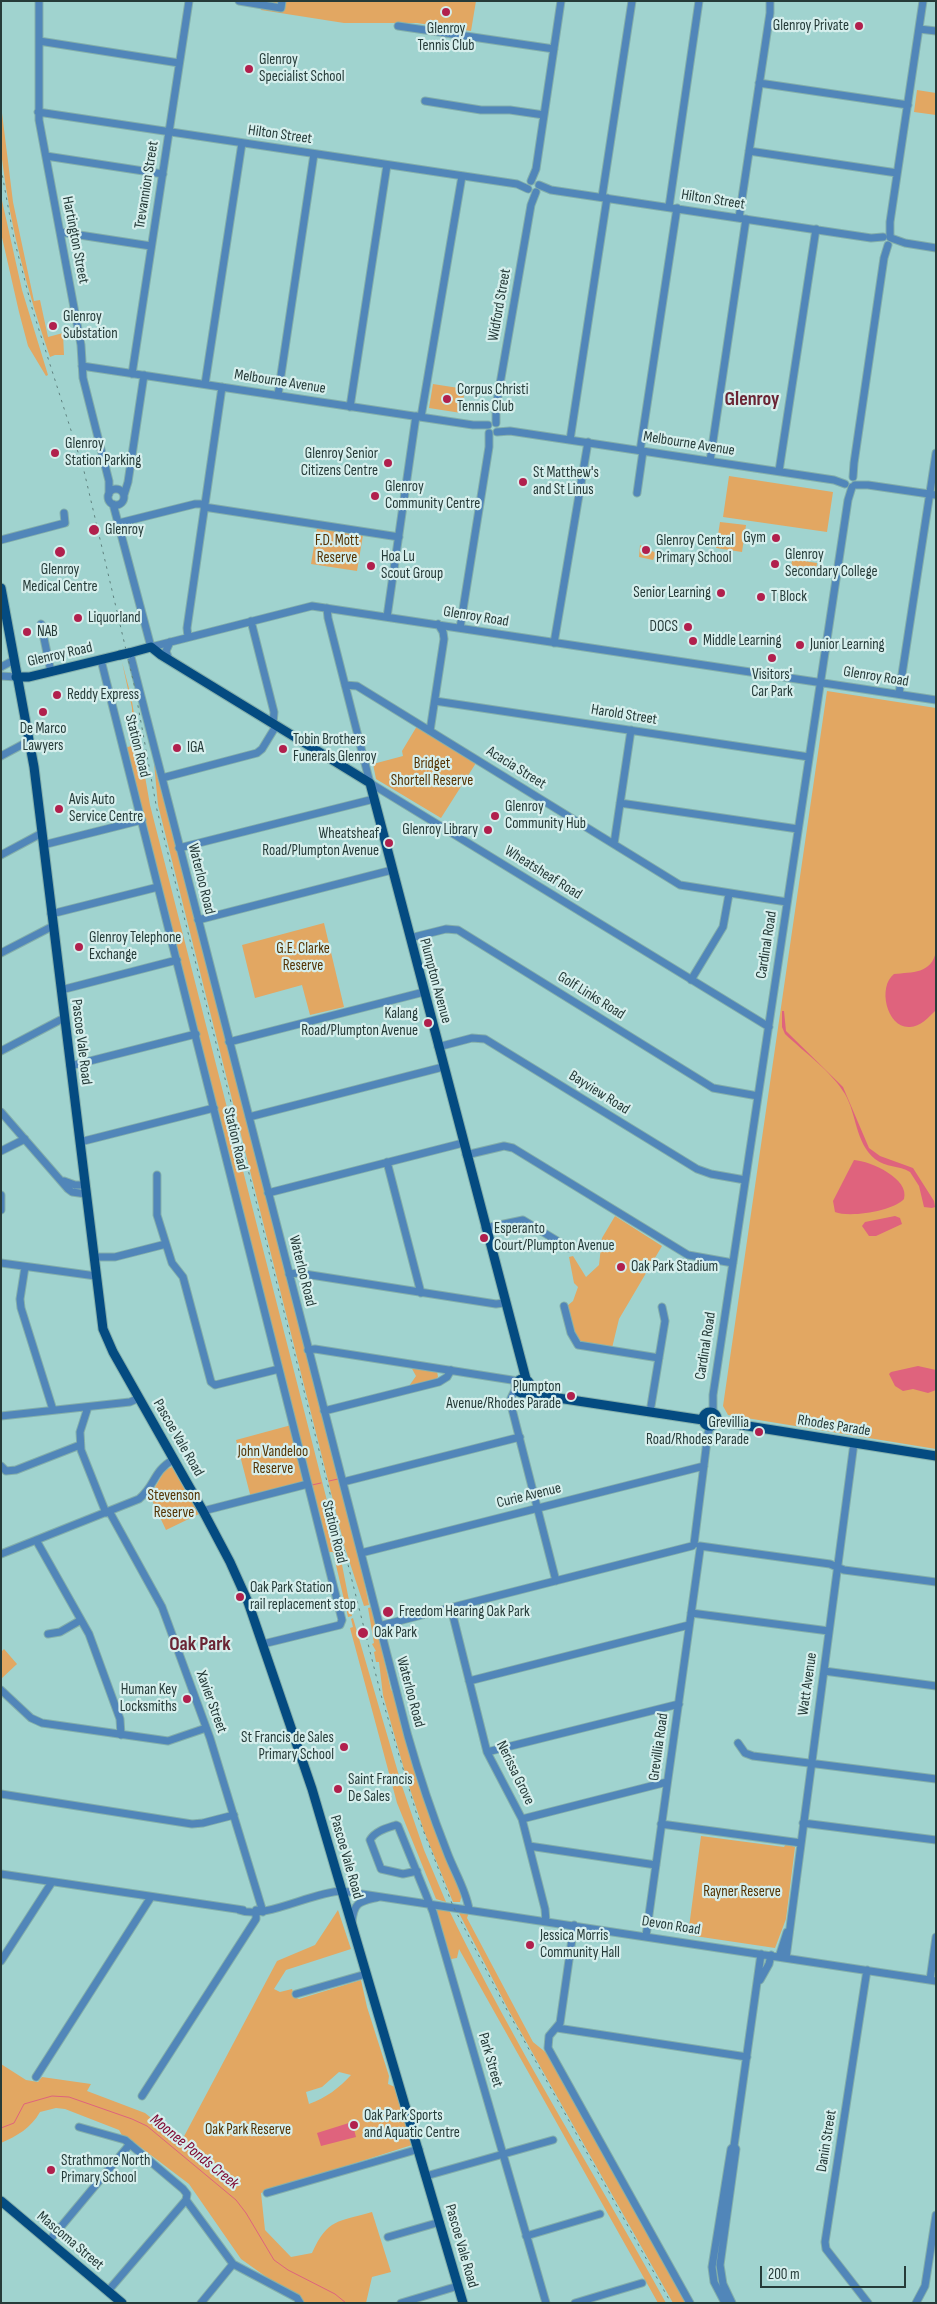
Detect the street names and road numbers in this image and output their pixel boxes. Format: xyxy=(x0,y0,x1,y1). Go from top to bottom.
street label: Hilton Street xyxy=(247,122,313,148)
street label: Trevannion Street xyxy=(131,140,163,230)
street label: Hilton Street xyxy=(680,186,746,214)
street label: Hartington Street xyxy=(58,195,92,285)
street label: Widford Street xyxy=(485,267,515,343)
street label: Melbourne Avenue xyxy=(233,366,327,398)
street label: Melbourne Avenue xyxy=(642,428,736,460)
street label: Glenroy Road xyxy=(442,603,510,631)
street label: Glenroy Road xyxy=(26,639,94,671)
street label: Glenroy Road xyxy=(842,663,910,691)
street label: Harold Street xyxy=(590,701,658,729)
street label: Station Road xyxy=(121,713,153,779)
street label: Acacia Street xyxy=(483,743,549,793)
street label: Waterloo Road xyxy=(183,842,219,916)
street label: Wheatsheaf Road xyxy=(501,842,585,904)
street label: Cardinal Road xyxy=(753,910,781,980)
street label: Plumpton Avenue xyxy=(415,936,455,1026)
street label: Golf Links Road xyxy=(554,968,628,1024)
street label: Pascoe Vale Road xyxy=(67,998,95,1086)
street label: Bayview Road xyxy=(565,1067,633,1119)
street label: Station Road xyxy=(219,1106,251,1172)
street label: Waterloo Road xyxy=(284,1234,320,1308)
street label: Cardinal Road xyxy=(692,1311,720,1381)
street label: Pascoe Vale Road xyxy=(149,1396,207,1480)
street label: Rhodes Parade xyxy=(796,1411,872,1441)
street label: Curie Avenue xyxy=(495,1479,563,1513)
street label: Station Road xyxy=(318,1499,350,1565)
street label: Watt Avenue xyxy=(795,1651,821,1717)
street label: Waterloo Road xyxy=(392,1655,428,1729)
street label: Xavier Street xyxy=(191,1668,231,1736)
street label: Grevillia Road xyxy=(645,1712,673,1782)
street label: Nerissa Grove xyxy=(492,1738,538,1808)
street label: Pascoe Vale Road xyxy=(325,1813,367,1901)
street label: Devon Road xyxy=(640,1912,702,1940)
street label: Park Street xyxy=(474,2031,506,2089)
street label: Danin Street xyxy=(813,2109,841,2173)
street label: Pascoe Vale Road xyxy=(440,2202,482,2290)
street label: Mascoma Street xyxy=(33,2208,107,2274)

